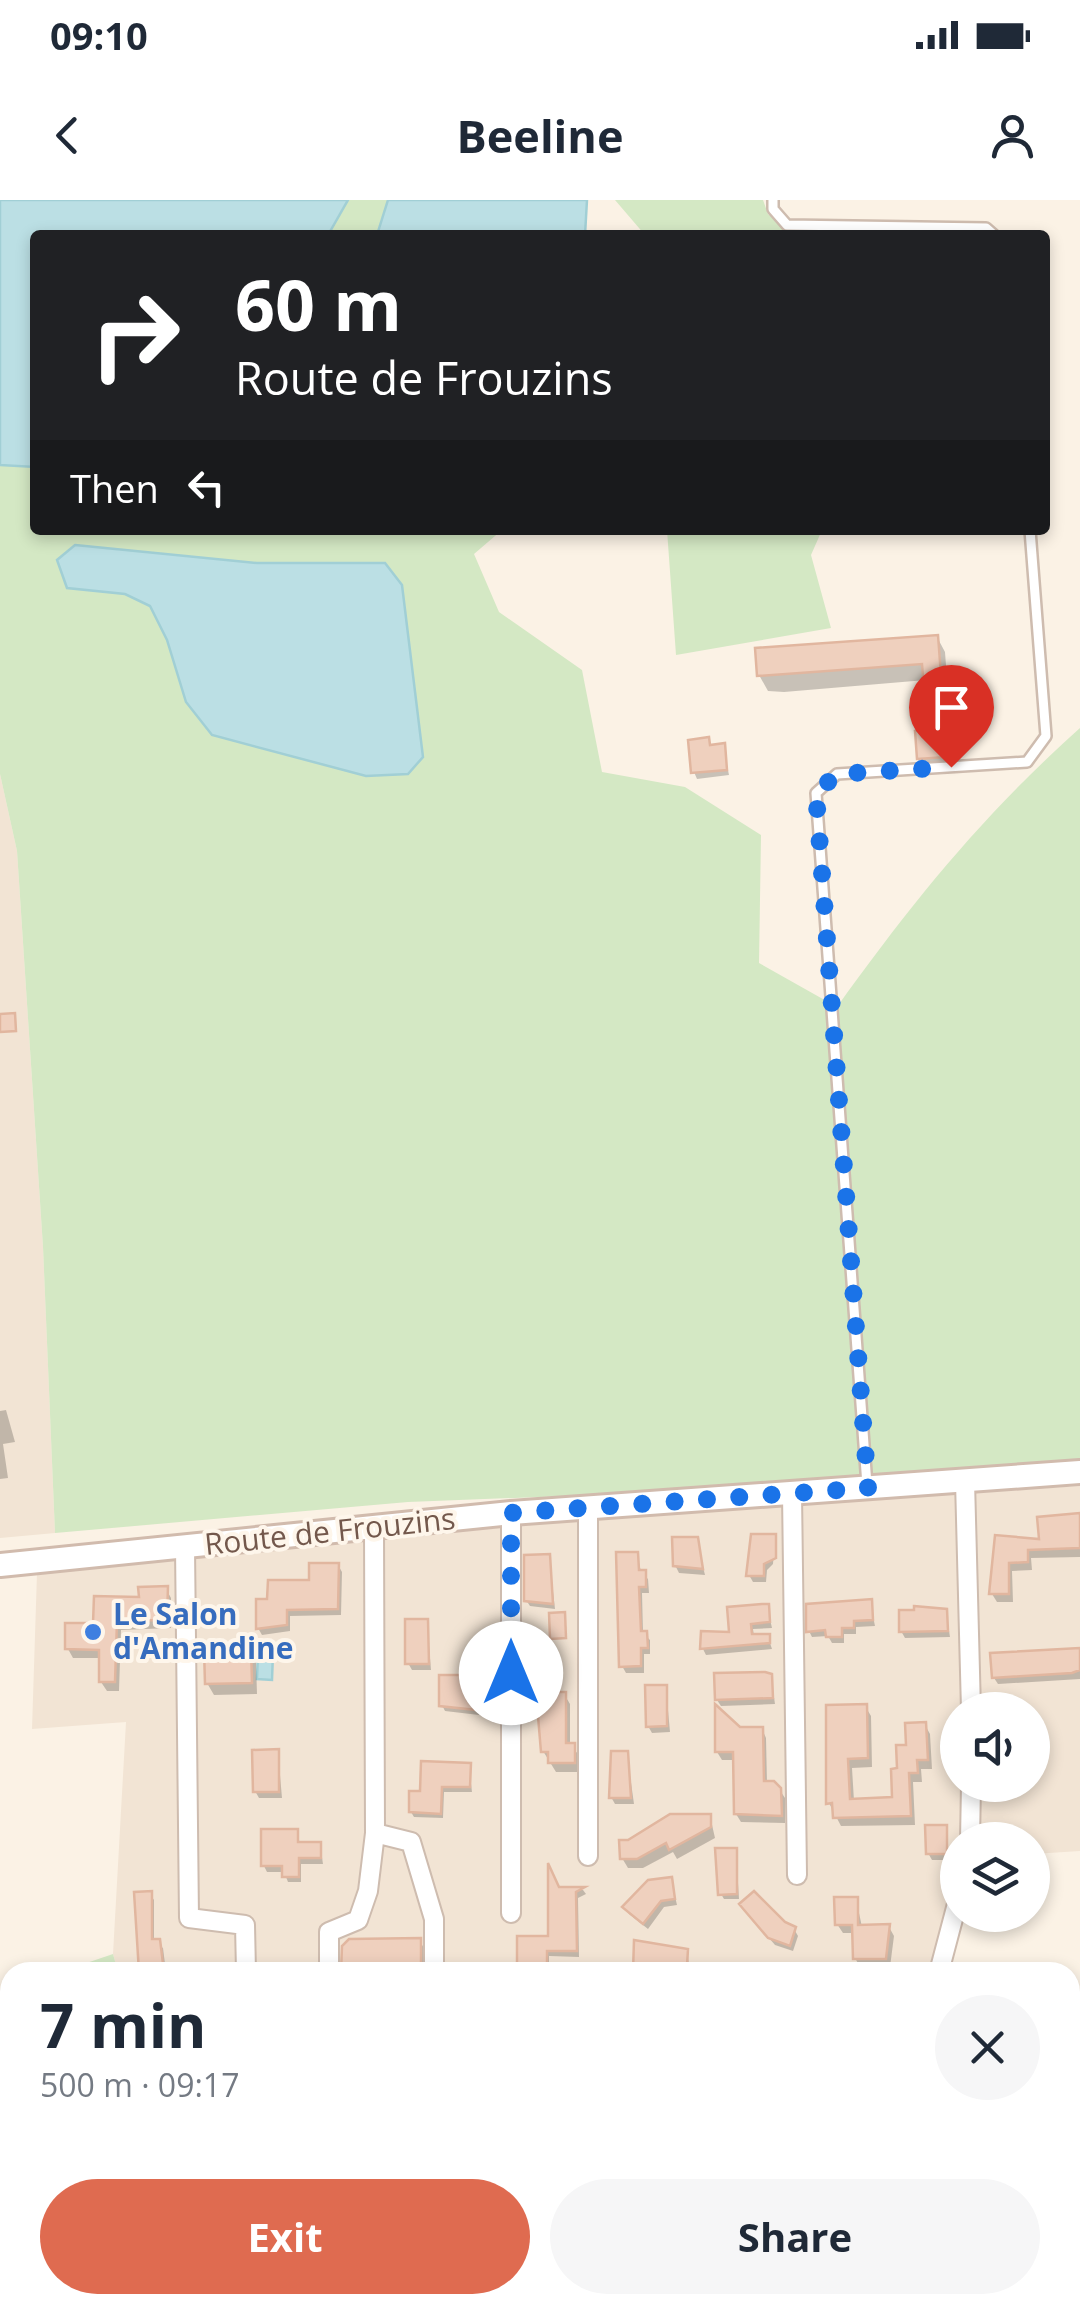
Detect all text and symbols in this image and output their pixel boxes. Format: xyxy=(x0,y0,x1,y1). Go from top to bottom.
text: 09:10 xyxy=(50,9,148,61)
text: Beeline xyxy=(456,105,624,166)
icon: back xyxy=(40,108,95,163)
icon: person xyxy=(985,108,1040,163)
text: 60 m xyxy=(235,256,402,352)
icon: right xyxy=(70,270,200,400)
text: Route de Frouzins xyxy=(235,347,613,408)
icon: left xyxy=(179,460,234,515)
text: Then xyxy=(70,462,159,514)
pin xyxy=(909,665,994,768)
icon: arrive xyxy=(924,680,979,735)
street label: Route de Frouzins xyxy=(202,1497,457,1564)
place label: Le Salon d'Amandine xyxy=(113,1593,294,1668)
marker: Le Salon d'Amandine xyxy=(82,1621,104,1643)
position arrow xyxy=(459,1621,563,1725)
map controls xyxy=(940,1692,1050,1932)
button: sound xyxy=(940,1692,1050,1802)
button: layers xyxy=(940,1822,1050,1932)
text: 7 min xyxy=(40,1984,207,2066)
button: close xyxy=(935,1995,1040,2100)
text: 500 m · 09:17 xyxy=(40,2063,239,2106)
button: Exit xyxy=(40,2179,530,2294)
button: Share xyxy=(550,2179,1040,2294)

